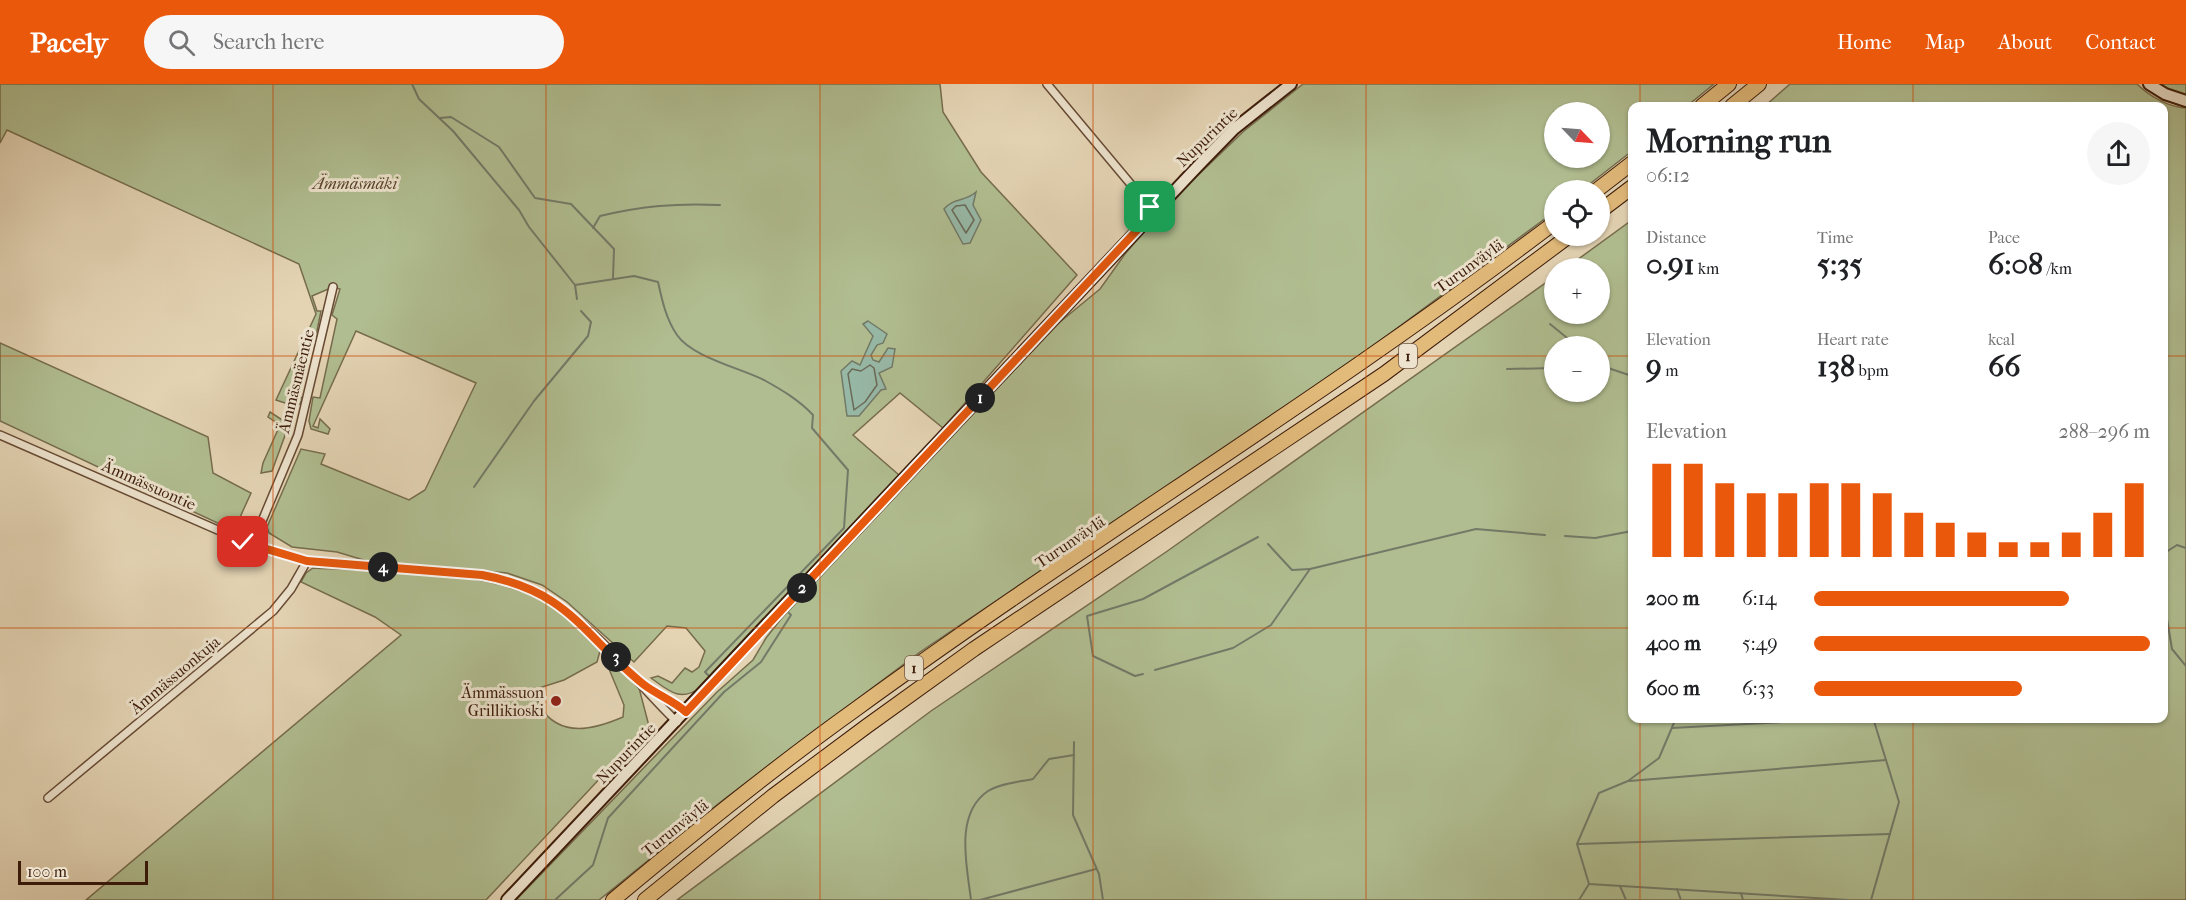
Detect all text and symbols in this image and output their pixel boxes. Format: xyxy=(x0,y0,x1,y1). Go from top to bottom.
search box xyxy=(144,15,564,69)
text: Pacely xyxy=(30,26,108,59)
icon: search xyxy=(165,26,198,59)
text: Search here xyxy=(213,29,324,55)
text: Home xyxy=(1837,30,1892,54)
text: Map xyxy=(1925,30,1965,54)
text: About xyxy=(1998,30,2052,54)
text: Contact xyxy=(2085,30,2156,54)
north arrow xyxy=(1544,102,1610,168)
map controls xyxy=(1544,102,1610,402)
street label: Nupurintie xyxy=(1173,103,1242,171)
text: Morning run xyxy=(1646,122,1831,161)
button: share xyxy=(2087,122,2150,185)
text: 06:12 xyxy=(1646,164,1690,187)
park label: Ämmäsmäki xyxy=(311,173,398,193)
button: locate xyxy=(1544,180,1610,246)
pin xyxy=(1124,181,1175,232)
icon: arrive xyxy=(1133,190,1166,223)
text: Distance xyxy=(1646,228,1706,247)
text: Time xyxy=(1817,228,1853,247)
text: Pace xyxy=(1988,228,2020,247)
street label: Turunväylä xyxy=(1431,235,1507,297)
text: 0.91 xyxy=(1646,247,1694,282)
text: 5:35 xyxy=(1817,247,1863,282)
text: 6:08 xyxy=(1988,247,2043,282)
button: + xyxy=(1544,258,1610,324)
text: km xyxy=(1694,259,1719,278)
text: /km xyxy=(2043,259,2072,278)
street label: Ämmäsmäentie xyxy=(274,327,318,436)
text: Elevation xyxy=(1646,330,1711,349)
text: Heart rate xyxy=(1817,330,1889,349)
text: kcal xyxy=(1988,330,2015,349)
button: − xyxy=(1544,336,1610,402)
road number: 1 xyxy=(1399,344,1417,368)
text: 9 xyxy=(1646,349,1662,384)
text: 138 xyxy=(1817,349,1855,384)
text: 66 xyxy=(1988,349,2021,384)
text: m xyxy=(1662,361,1678,380)
text: bpm xyxy=(1855,361,1889,380)
pin: 1 xyxy=(965,383,995,413)
text: 1 xyxy=(977,388,983,407)
text: Elevation xyxy=(1646,420,1727,443)
text: 288–296 m xyxy=(2058,420,2150,443)
street label: Ämmässuontie xyxy=(98,455,199,514)
street label: Turunväylä xyxy=(1032,512,1109,572)
pin xyxy=(217,516,268,567)
icon: check xyxy=(226,525,259,558)
pin: 4 xyxy=(368,552,398,582)
text: 4 xyxy=(378,557,388,576)
pin: 2 xyxy=(787,573,817,603)
text: 2 xyxy=(798,578,806,597)
text: 200 m xyxy=(1646,587,1699,610)
text: 6:14 xyxy=(1742,587,1777,610)
street label: Ämmässuonkuja xyxy=(126,632,224,719)
text: 400 m xyxy=(1646,632,1701,655)
text: 5:49 xyxy=(1742,632,1778,655)
pin: 3 xyxy=(601,642,631,672)
text: 3 xyxy=(613,647,619,666)
road number: 1 xyxy=(905,656,923,680)
text: 600 m xyxy=(1646,677,1700,700)
text: 6:33 xyxy=(1742,677,1774,700)
place label: Ämmässuon Grillikioski xyxy=(461,683,545,720)
marker: Ämmässuon Grillikioski xyxy=(549,694,563,708)
street label: Nupurintie xyxy=(592,718,660,787)
street label: Turunväylä xyxy=(638,795,712,860)
scale bar xyxy=(18,858,148,886)
text: 100 m xyxy=(27,862,67,881)

